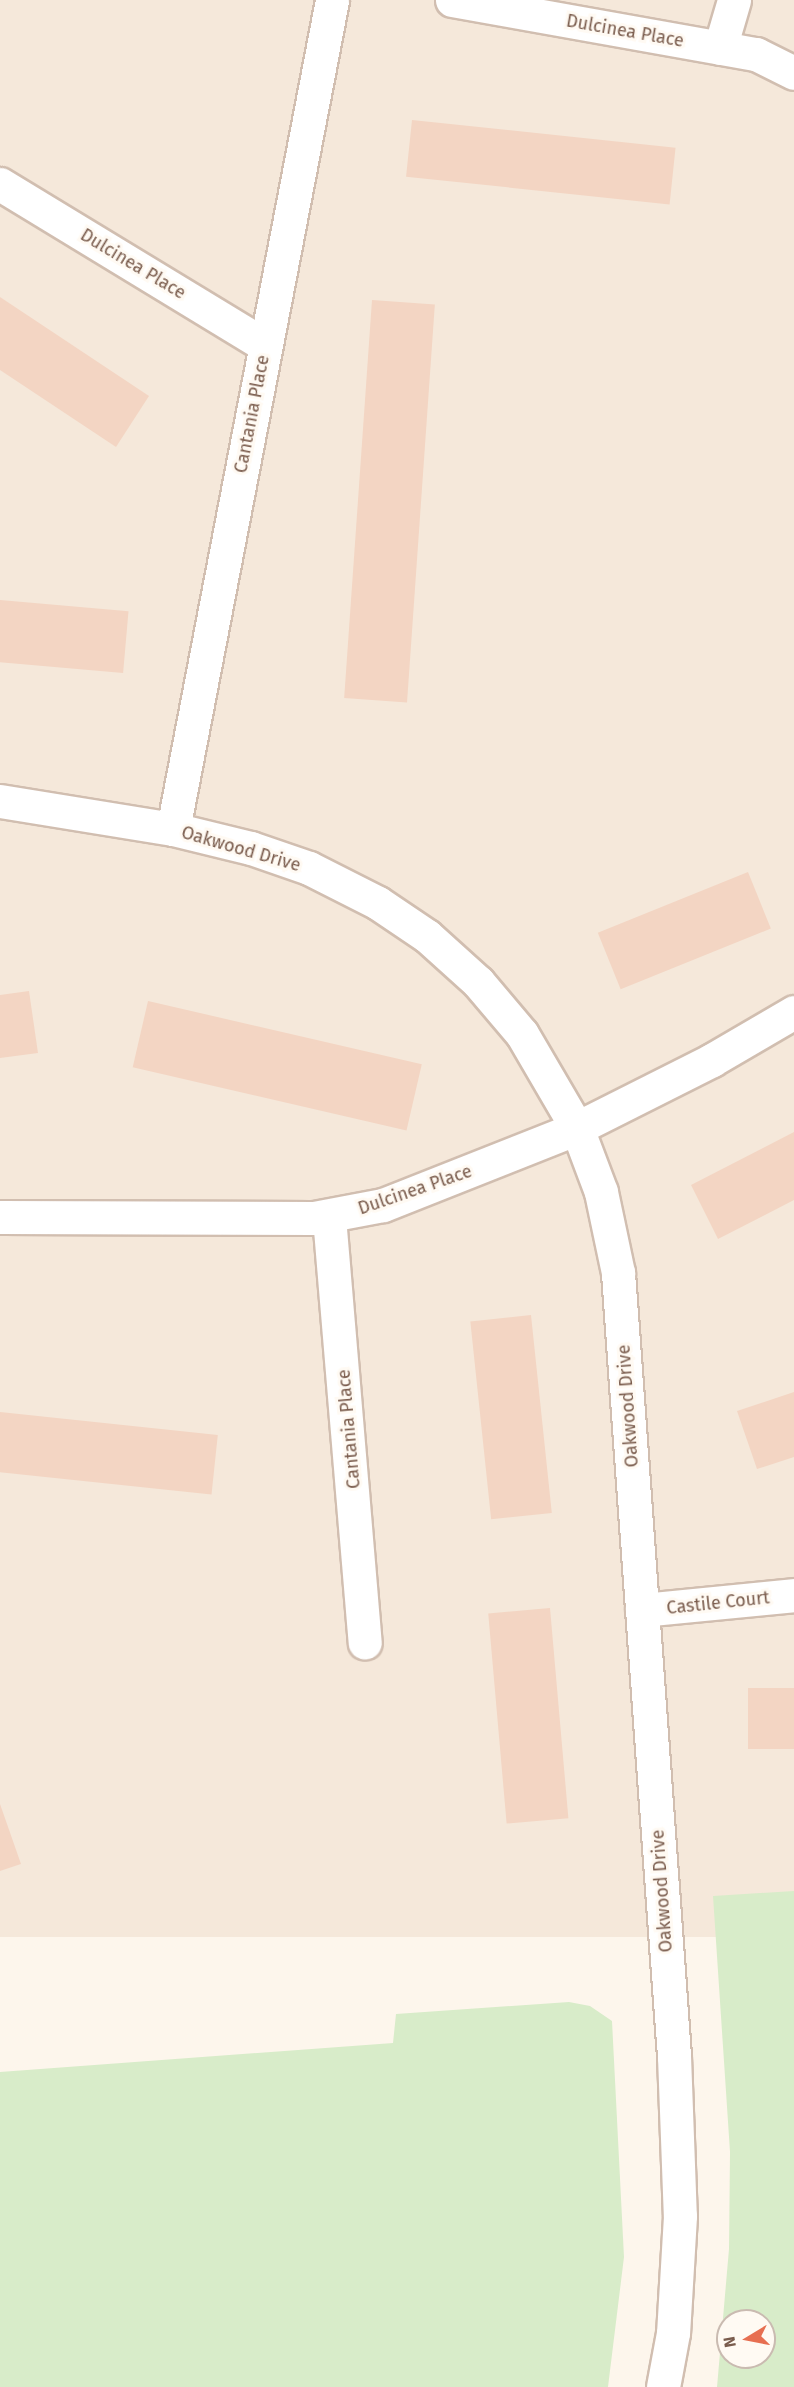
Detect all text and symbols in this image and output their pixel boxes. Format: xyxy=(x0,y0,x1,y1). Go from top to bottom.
street label: Dulcinea Place xyxy=(565,10,685,52)
street label: Dulcinea Place xyxy=(76,224,190,304)
street label: Cantania Place xyxy=(230,353,274,475)
street label: Oakwood Drive xyxy=(179,822,303,876)
street label: Dulcinea Place xyxy=(355,1160,475,1220)
street label: Oakwood Drive xyxy=(613,1344,643,1468)
street label: Cantania Place xyxy=(333,1368,365,1490)
street label: Castile Court xyxy=(665,1587,771,1619)
street label: Oakwood Drive xyxy=(647,1829,677,1953)
north arrow xyxy=(716,2309,776,2369)
text: N xyxy=(719,2335,740,2349)

